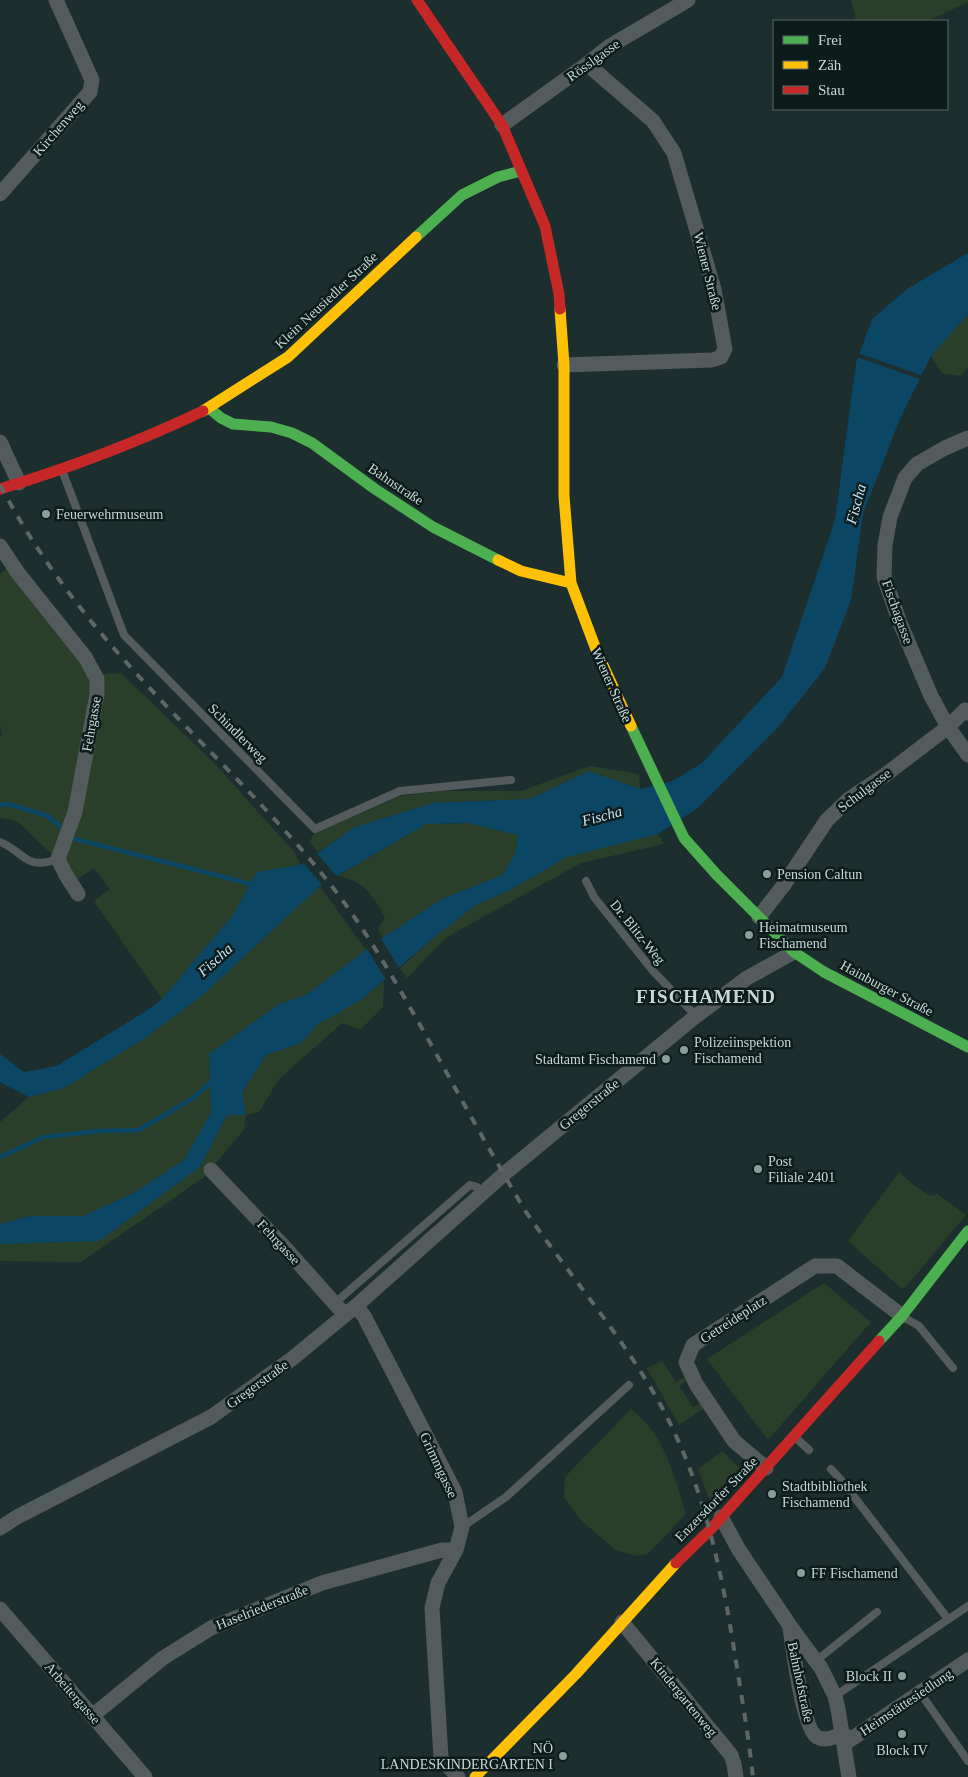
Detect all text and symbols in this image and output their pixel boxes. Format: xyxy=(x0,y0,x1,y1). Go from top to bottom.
legend xyxy=(773,20,948,110)
text: Frei xyxy=(818,32,842,48)
street label: Rösslgasse xyxy=(564,36,623,85)
text: Zäh xyxy=(818,57,842,73)
text: Stau xyxy=(818,82,845,98)
street label: Kirchenweg xyxy=(30,98,86,159)
street label: Wiener Straße xyxy=(691,231,724,312)
street label: Klein Neusiedler Straße xyxy=(272,249,381,352)
street label: Bahnstraße xyxy=(365,461,426,508)
water label: Fischa xyxy=(843,482,869,527)
place label: Feuerwehrmuseum xyxy=(56,507,163,522)
marker: Feuerwehrmuseum xyxy=(40,508,52,520)
street label: Fischagasse xyxy=(879,578,916,646)
street label: Wiener Straße xyxy=(588,646,635,725)
street label: Fehrgasse xyxy=(79,695,104,753)
street label: Schindlerweg xyxy=(205,701,270,766)
street label: Schulgasse xyxy=(835,766,894,815)
water label: Fischa xyxy=(579,803,624,829)
place label: Pension Caltun xyxy=(777,867,862,882)
marker: Pension Caltun xyxy=(761,868,773,880)
street label: Dr. Blitz-Weg xyxy=(607,897,668,967)
place label: Heimatmuseum Fischamend xyxy=(759,920,848,951)
marker: Heimatmuseum Fischamend xyxy=(743,929,755,941)
water label: Fischa xyxy=(194,940,236,980)
street label: Hainburger Straße xyxy=(838,958,936,1019)
district label: FISCHAMEND xyxy=(636,986,776,1007)
place label: Polizeiinspektion Fischamend xyxy=(694,1035,791,1066)
marker: Polizeiinspektion Fischamend xyxy=(678,1044,690,1056)
place label: Stadtamt Fischamend xyxy=(535,1052,656,1067)
marker: Stadtamt Fischamend xyxy=(660,1053,672,1065)
street label: Gregerstraße xyxy=(557,1076,622,1133)
place label: Post Filiale 2401 xyxy=(768,1154,835,1185)
marker: Post Filiale 2401 xyxy=(752,1163,764,1175)
street label: Fehrgasse xyxy=(254,1217,303,1268)
street label: Getreideplatz xyxy=(698,1293,769,1346)
street label: Gregerstraße xyxy=(224,1357,291,1412)
street label: Grimmgasse xyxy=(417,1430,460,1500)
street label: Enzersdorfer Straße xyxy=(672,1454,761,1545)
place label: Stadtbibliothek Fischamend xyxy=(782,1479,868,1510)
marker: Stadtbibliothek Fischamend xyxy=(766,1488,778,1500)
place label: FF Fischamend xyxy=(811,1566,898,1581)
marker: FF Fischamend xyxy=(795,1567,807,1579)
street label: Haselriederstraße xyxy=(214,1582,310,1633)
street label: Bahnhofstraße xyxy=(785,1641,816,1724)
street label: Kindergartenweg xyxy=(647,1655,720,1740)
street label: Arbeitergasse xyxy=(42,1659,103,1727)
street label: Heimstättesiedlung xyxy=(857,1666,955,1739)
place label: Block II xyxy=(846,1669,892,1684)
marker: Block II xyxy=(896,1670,908,1682)
marker: Block IV xyxy=(896,1728,908,1740)
place label: NÖ LANDESKINDERGARTEN I xyxy=(381,1740,553,1772)
place label: Block IV xyxy=(876,1743,928,1758)
marker: NÖ LANDESKINDERGARTEN I xyxy=(557,1750,569,1762)

